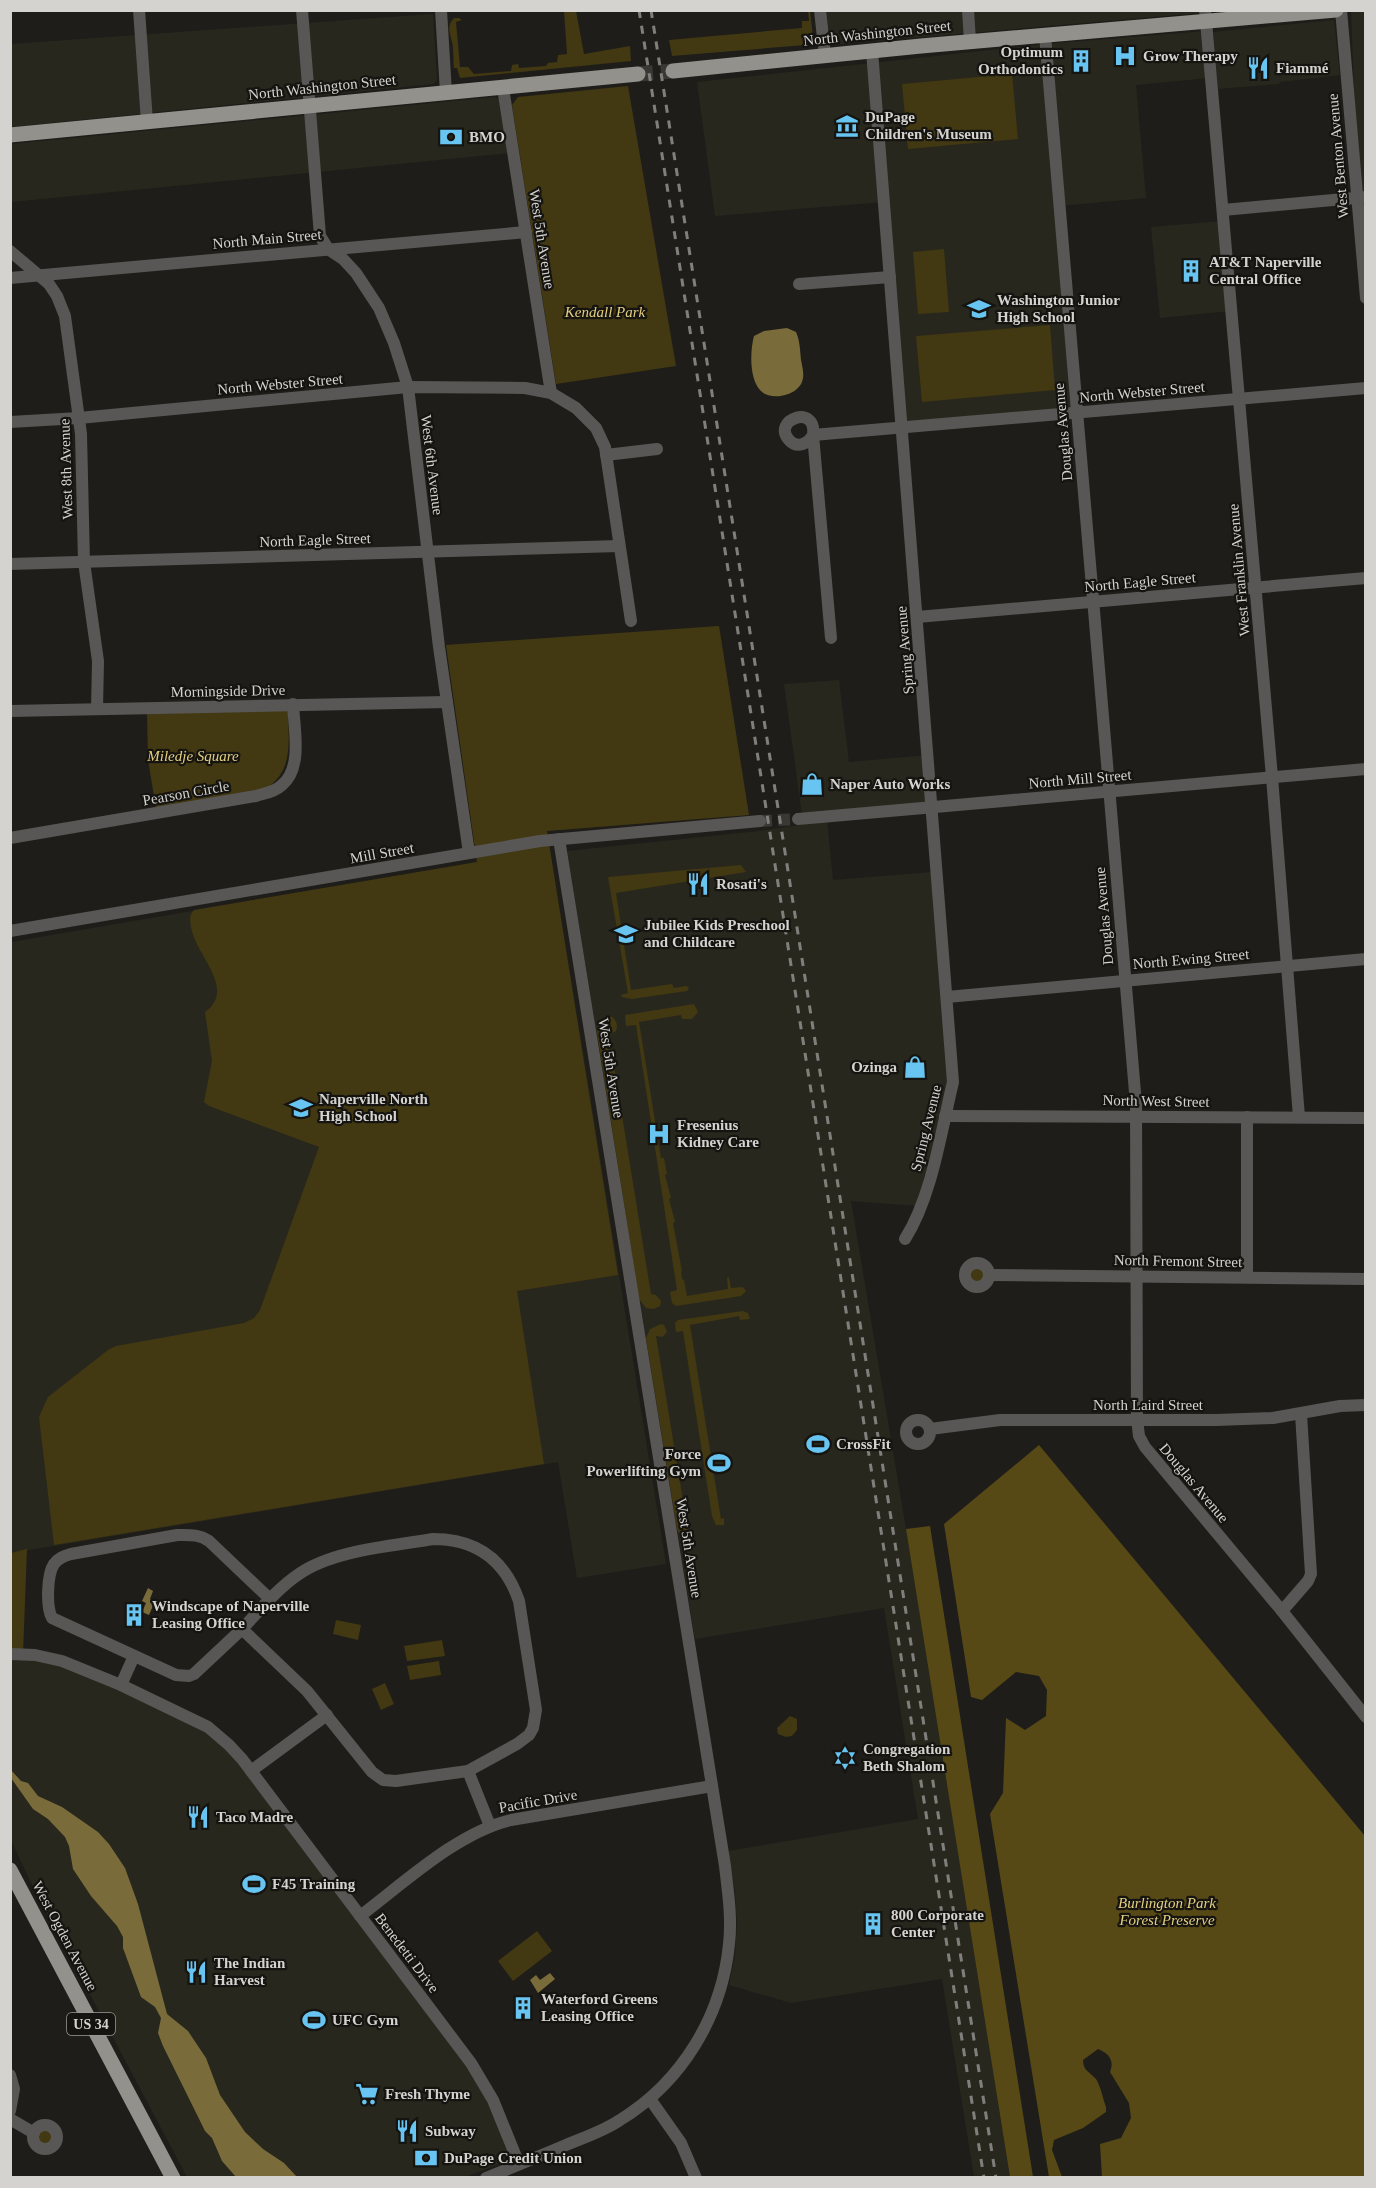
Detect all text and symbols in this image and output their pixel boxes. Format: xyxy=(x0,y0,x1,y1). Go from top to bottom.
street label: North Washington Street xyxy=(802,17,953,49)
hospital icon: Grow Therapy xyxy=(1112,43,1138,69)
place label: Optimum Orthodontics xyxy=(978,44,1063,77)
building icon: Optimum Orthodontics xyxy=(1068,48,1094,74)
place label: Grow Therapy xyxy=(1143,48,1238,64)
restaurant icon: Fiammé xyxy=(1245,55,1271,81)
place label: Fiammé xyxy=(1276,60,1329,76)
street label: North Washington Street xyxy=(247,71,398,103)
street label: West Benton Avenue xyxy=(1325,93,1351,219)
place label: DuPage Children's Museum xyxy=(865,109,992,142)
museum icon: DuPage Children's Museum xyxy=(834,113,860,139)
bank icon: BMO xyxy=(438,124,464,150)
place label: BMO xyxy=(469,129,505,145)
street label: West 5th Avenue xyxy=(526,188,558,290)
street label: North Main Street xyxy=(212,226,323,252)
place label: AT&T Naperville Central Office xyxy=(1209,254,1322,287)
building icon: AT&T Naperville Central Office xyxy=(1178,258,1204,284)
place label: Washington Junior High School xyxy=(997,292,1120,325)
school or university icon: Washington Junior High School xyxy=(966,296,992,322)
park label: Kendall Park xyxy=(564,304,646,320)
street label: North Webster Street xyxy=(217,370,344,397)
street label: North Webster Street xyxy=(1079,378,1206,405)
street label: Douglas Avenue xyxy=(1051,382,1075,482)
street label: West 6th Avenue xyxy=(418,414,446,516)
street label: West 8th Avenue xyxy=(56,418,76,520)
street label: West Franklin Avenue xyxy=(1225,503,1253,637)
street label: North Eagle Street xyxy=(259,530,372,550)
street label: North Eagle Street xyxy=(1084,569,1197,595)
street label: Spring Avenue xyxy=(893,605,917,695)
street label: Morningside Drive xyxy=(171,682,286,700)
park label: Miledje Square xyxy=(146,748,239,764)
street label: North Mill Street xyxy=(1028,766,1133,791)
shop icon: Naper Auto Works xyxy=(799,771,825,797)
place label: Naper Auto Works xyxy=(830,776,950,792)
street label: Pearson Circle xyxy=(141,777,231,809)
street label: Mill Street xyxy=(349,839,416,866)
street label: Douglas Avenue xyxy=(1092,866,1116,966)
restaurant icon: Rosati's xyxy=(685,871,711,897)
place label: Rosati's xyxy=(716,876,767,892)
place label: Jubilee Kids Preschool and Childcare xyxy=(644,917,790,950)
school or university icon: Jubilee Kids Preschool and Childcare xyxy=(613,921,639,947)
street label: North Ewing Street xyxy=(1132,946,1251,972)
street label: West 5th Avenue xyxy=(595,1017,627,1119)
shop icon: Ozinga xyxy=(902,1054,928,1080)
place label: Ozinga xyxy=(851,1059,897,1075)
street label: Spring Avenue xyxy=(908,1083,945,1173)
place label: Naperville North High School xyxy=(319,1091,428,1124)
street label: North West Street xyxy=(1102,1092,1210,1110)
school or university icon: Naperville North High School xyxy=(288,1095,314,1121)
place label: Fresenius Kidney Care xyxy=(677,1117,759,1150)
hospital icon: Fresenius Kidney Care xyxy=(646,1121,672,1147)
street label: North Fremont Street xyxy=(1114,1252,1243,1270)
street label: North Laird Street xyxy=(1093,1397,1204,1413)
sports icon: CrossFit xyxy=(805,1431,831,1457)
place label: CrossFit xyxy=(836,1436,891,1452)
street label: Douglas Avenue xyxy=(1156,1440,1232,1526)
place label: Force Powerlifting Gym xyxy=(586,1446,702,1479)
sports icon: Force Powerlifting Gym xyxy=(706,1450,732,1476)
street label: West 5th Avenue xyxy=(673,1497,705,1599)
place label: Windscape of Naperville Leasing Office xyxy=(152,1598,310,1631)
building icon: Windscape of Naperville Leasing Office xyxy=(121,1602,147,1628)
place label: Congregation Beth Shalom xyxy=(863,1741,951,1774)
synagogue icon: Congregation Beth Shalom xyxy=(832,1745,858,1771)
street label: Pacific Drive xyxy=(497,1786,579,1816)
restaurant icon: Taco Madre xyxy=(185,1804,211,1830)
place label: Taco Madre xyxy=(216,1809,293,1825)
sports icon: F45 Training xyxy=(241,1871,267,1897)
place label: F45 Training xyxy=(272,1876,356,1892)
street label: West Ogden Avenue xyxy=(29,1878,101,1994)
park label: Burlington Park Forest Preserve xyxy=(1118,1895,1216,1928)
place label: 800 Corporate Center xyxy=(891,1907,984,1940)
street label: Benedetti Drive xyxy=(372,1910,442,1996)
building icon: 800 Corporate Center xyxy=(860,1911,886,1937)
place label: The Indian Harvest xyxy=(214,1955,286,1988)
restaurant icon: The Indian Harvest xyxy=(183,1959,209,1985)
place label: Waterford Greens Leasing Office xyxy=(541,1991,658,2024)
building icon: Waterford Greens Leasing Office xyxy=(510,1995,536,2021)
sports icon: UFC Gym xyxy=(301,2007,327,2033)
place label: UFC Gym xyxy=(332,2012,399,2028)
road number: US 34 xyxy=(67,2013,115,2035)
supermarket icon: Fresh Thyme xyxy=(354,2081,380,2107)
place label: Fresh Thyme xyxy=(385,2086,470,2102)
restaurant icon: Subway xyxy=(394,2118,420,2144)
place label: Subway xyxy=(425,2123,476,2139)
bank icon: DuPage Credit Union xyxy=(413,2145,439,2171)
place label: DuPage Credit Union xyxy=(444,2150,583,2166)

